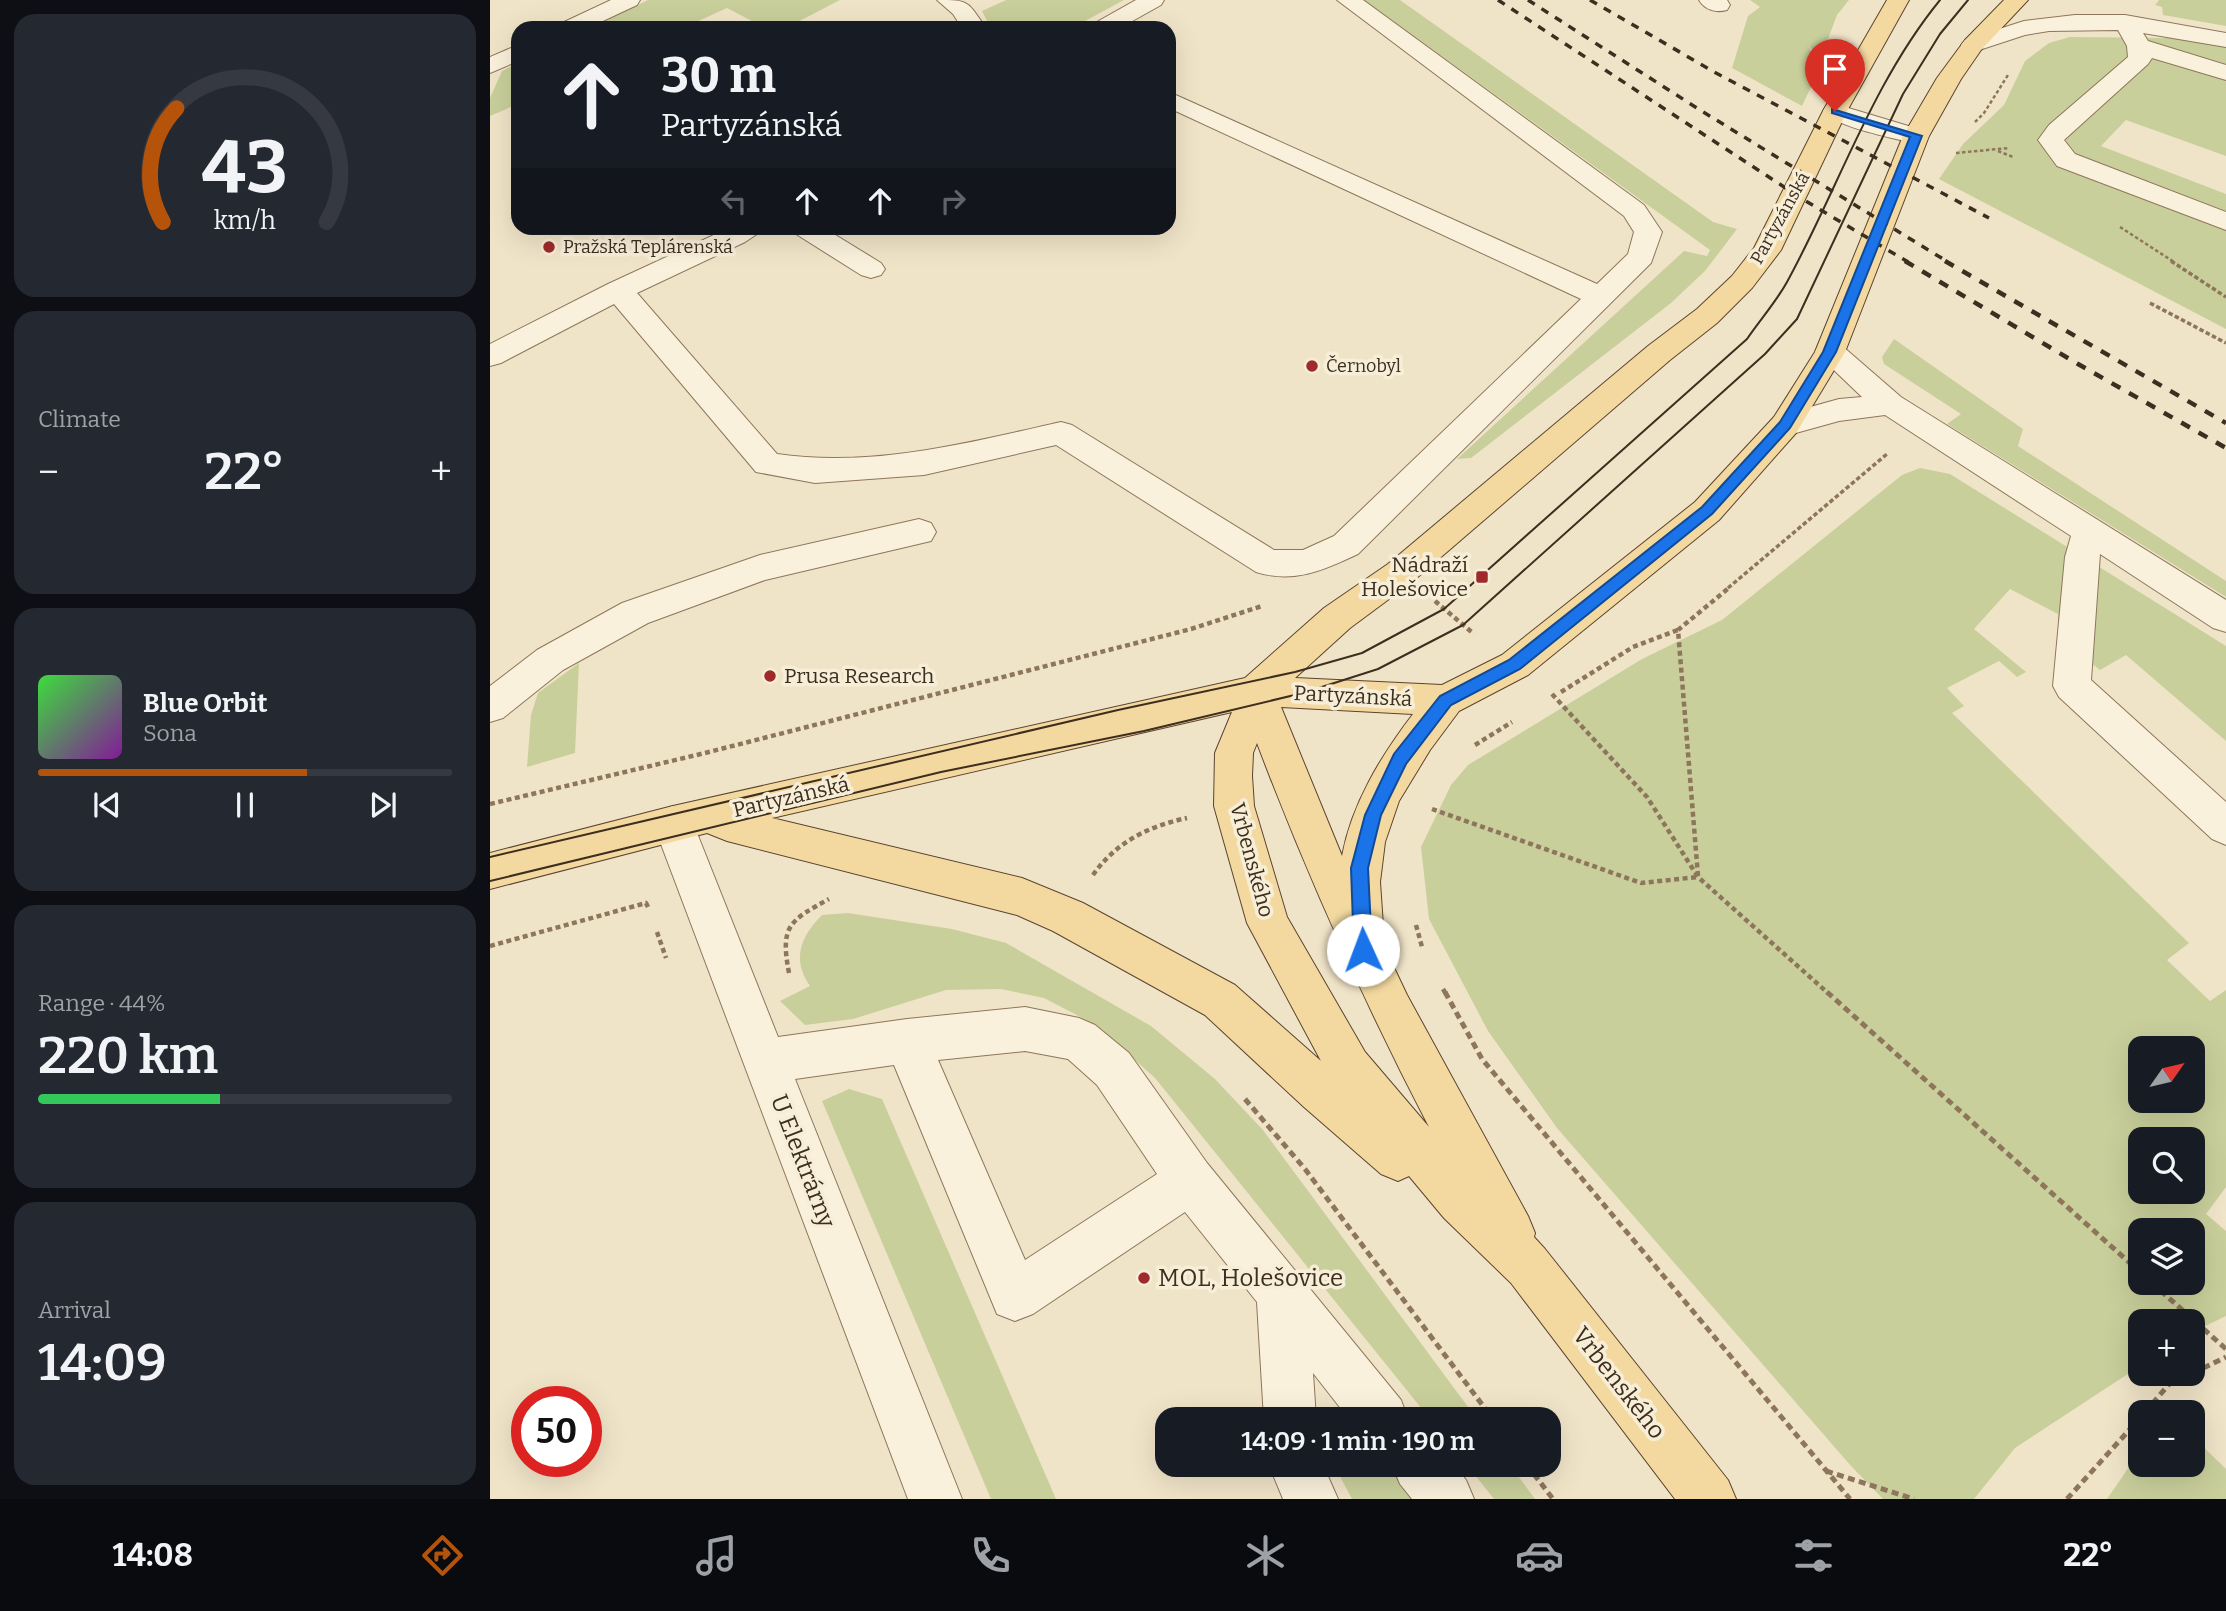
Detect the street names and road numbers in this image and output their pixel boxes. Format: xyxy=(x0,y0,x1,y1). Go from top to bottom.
street label: Partyzánská xyxy=(1746,168,1814,268)
street label: Partyzánská xyxy=(1293,680,1413,712)
street label: Partyzánská xyxy=(730,771,852,823)
street label: Vrbenského xyxy=(1224,800,1280,920)
street label: U Elektrárny xyxy=(765,1091,841,1232)
street label: Vrbenského xyxy=(1567,1322,1671,1444)

